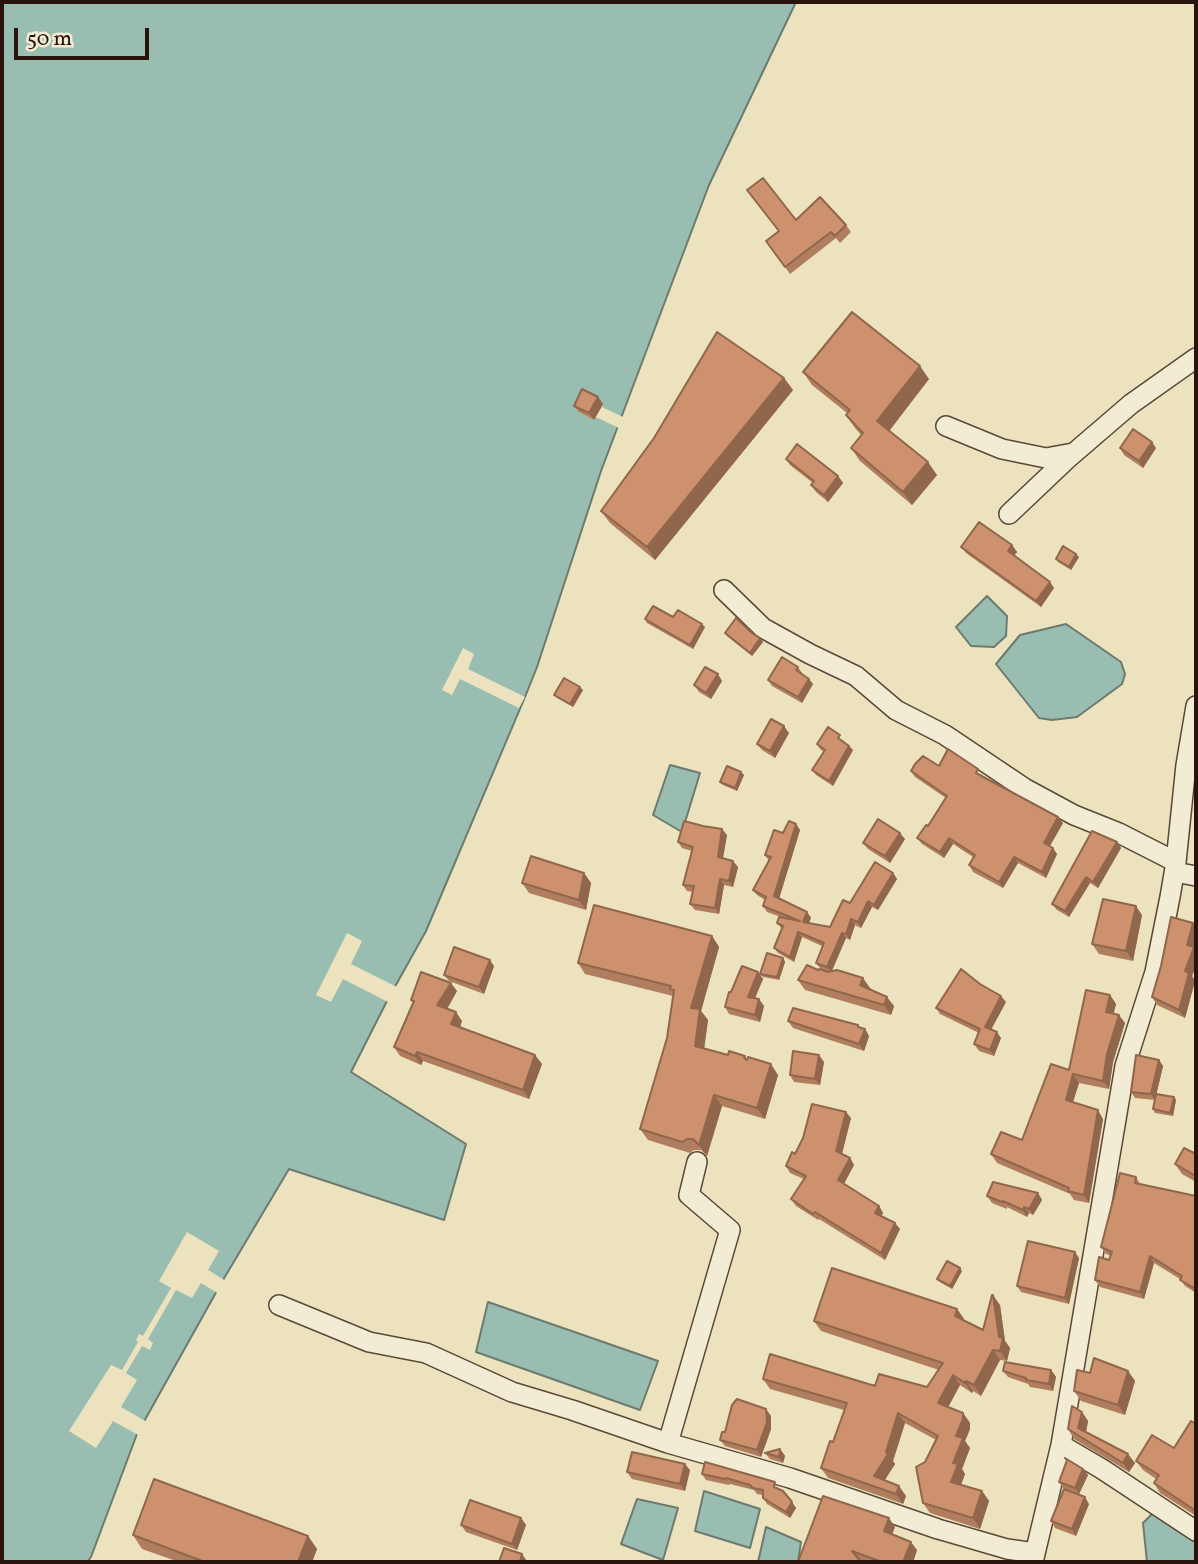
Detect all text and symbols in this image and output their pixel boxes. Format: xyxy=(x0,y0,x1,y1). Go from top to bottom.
scale bar xyxy=(18,14,152,58)
text: 50 m xyxy=(27,25,72,54)

